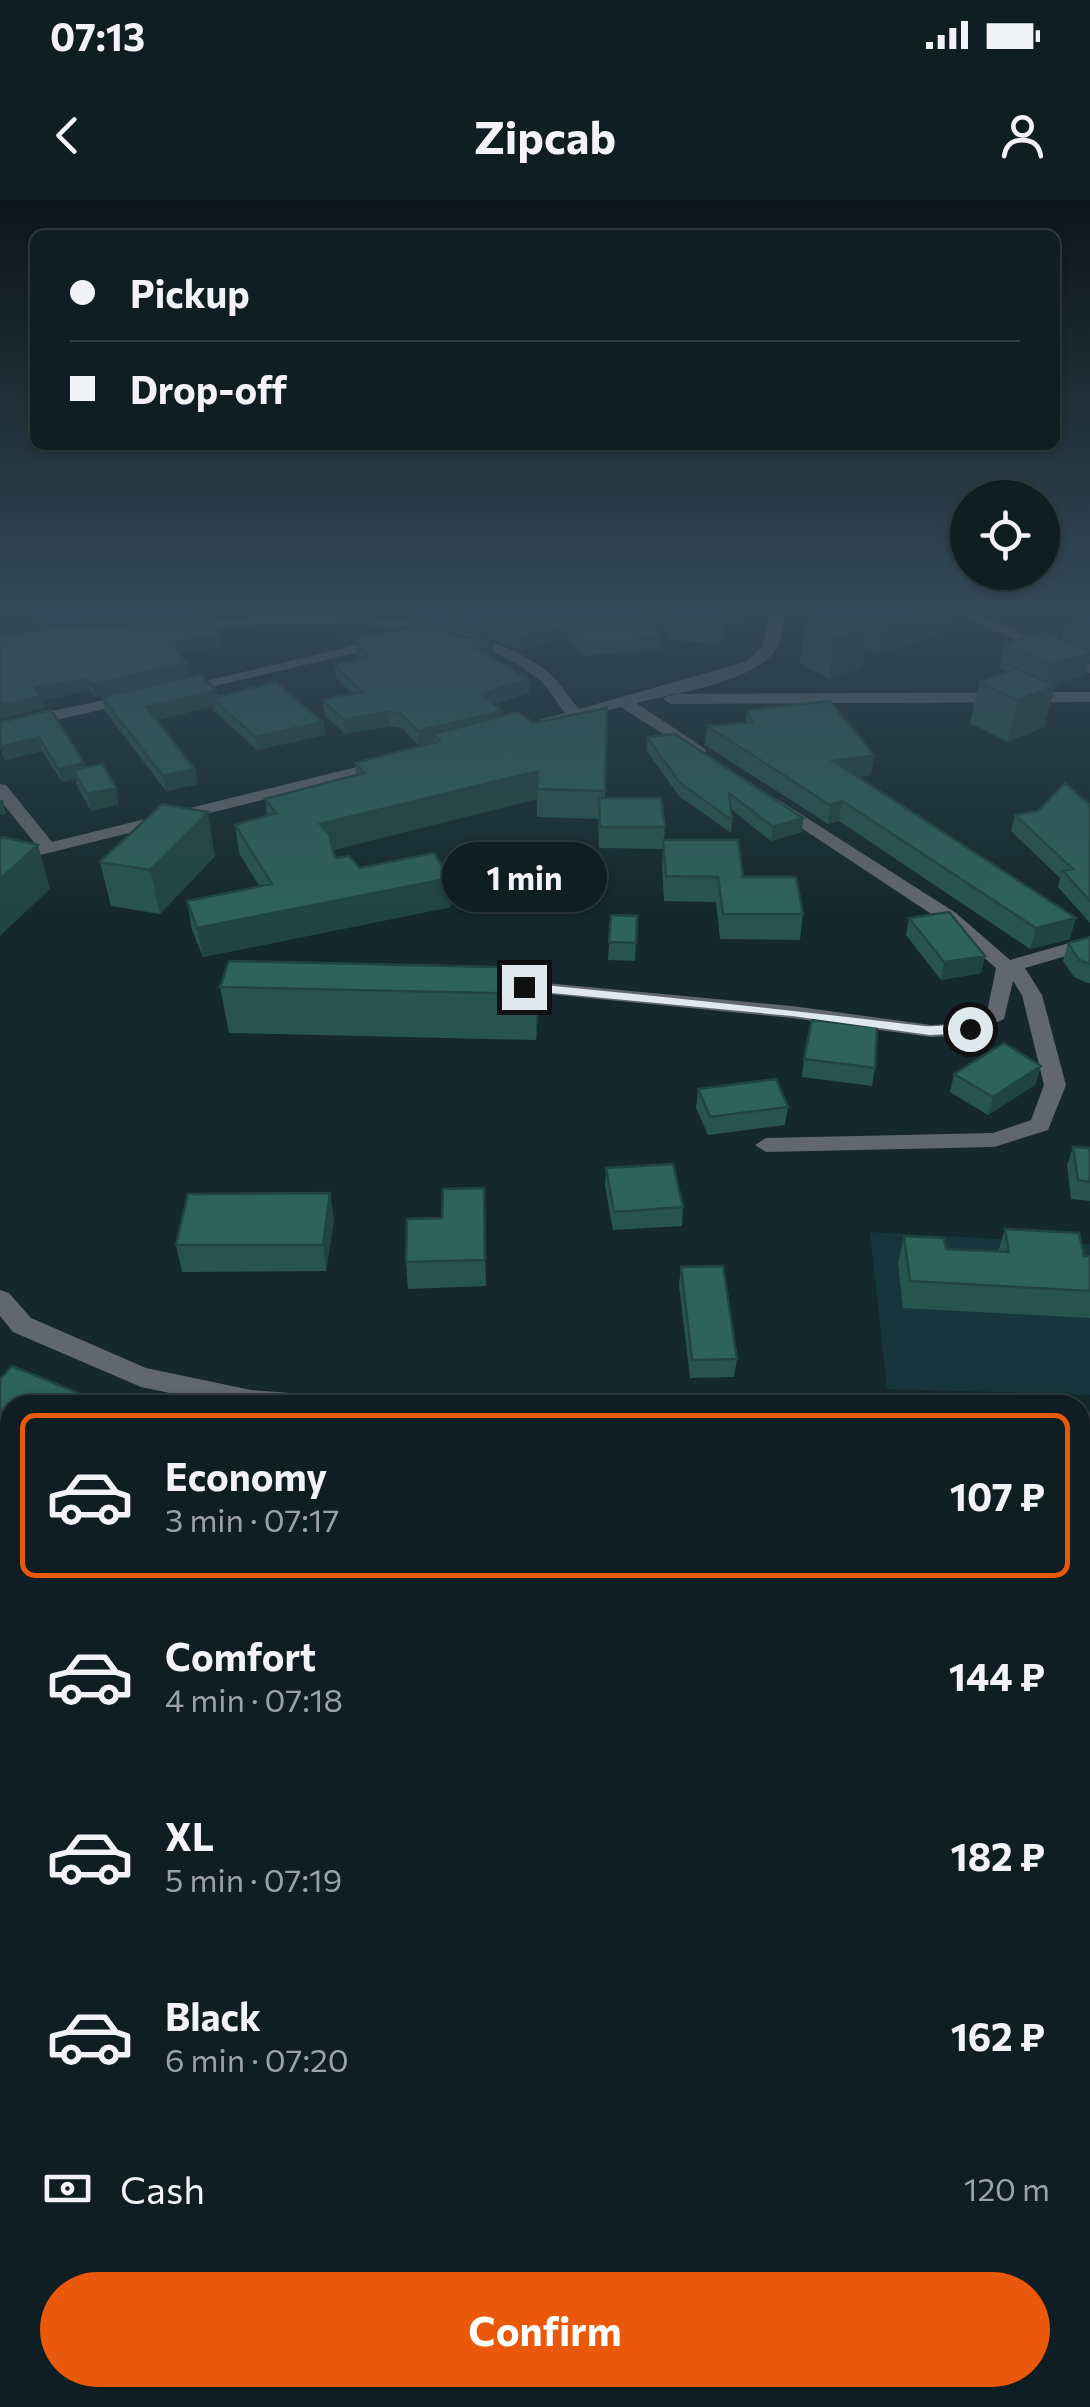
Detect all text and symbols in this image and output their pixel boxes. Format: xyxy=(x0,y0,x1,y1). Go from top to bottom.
text: 07:13 xyxy=(50,12,145,59)
icon: back xyxy=(40,108,95,163)
text: Zipcab xyxy=(474,108,616,163)
icon: person xyxy=(995,108,1050,163)
text: Pickup xyxy=(130,269,250,316)
text: Drop-off xyxy=(130,365,287,412)
map controls xyxy=(950,480,1060,590)
button: locate xyxy=(950,480,1060,590)
callout: 1 min xyxy=(442,842,606,912)
text: 1 min xyxy=(487,857,562,897)
route end xyxy=(502,965,547,1010)
route start xyxy=(948,1007,993,1052)
icon: car xyxy=(45,1451,135,1541)
text: Economy xyxy=(165,1452,327,1499)
text: 107 ₽ xyxy=(950,1472,1045,1519)
text: 3 min · 07:17 xyxy=(165,1499,339,1539)
icon: car xyxy=(45,1631,135,1721)
text: Comfort xyxy=(165,1632,316,1679)
text: 144 ₽ xyxy=(949,1652,1045,1699)
text: 4 min · 07:18 xyxy=(165,1679,343,1719)
icon: car xyxy=(45,1811,135,1901)
text: XL xyxy=(165,1812,214,1859)
text: 182 ₽ xyxy=(951,1832,1045,1879)
text: 5 min · 07:19 xyxy=(165,1859,342,1899)
icon: car xyxy=(45,1991,135,2081)
text: Black xyxy=(165,1992,261,2039)
text: 162 ₽ xyxy=(951,2012,1045,2059)
text: 6 min · 07:20 xyxy=(165,2039,349,2079)
icon: cash xyxy=(40,2161,95,2216)
text: Cash xyxy=(120,2165,205,2212)
text: 120 m xyxy=(964,2168,1050,2208)
button: Confirm xyxy=(40,2272,1050,2387)

